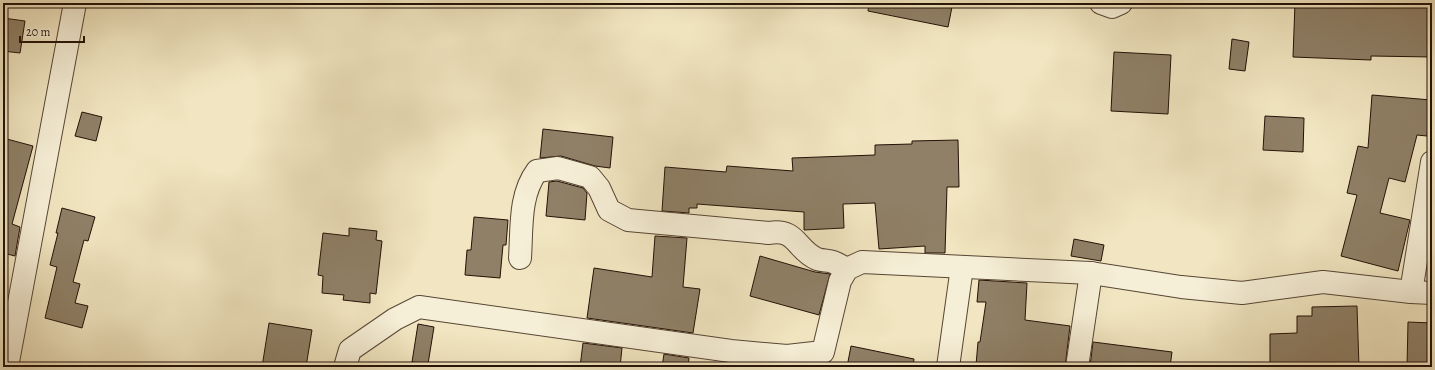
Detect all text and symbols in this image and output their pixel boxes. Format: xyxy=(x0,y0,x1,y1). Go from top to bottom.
scale bar xyxy=(20,18,84,44)
text: 20 m xyxy=(26,24,50,40)

